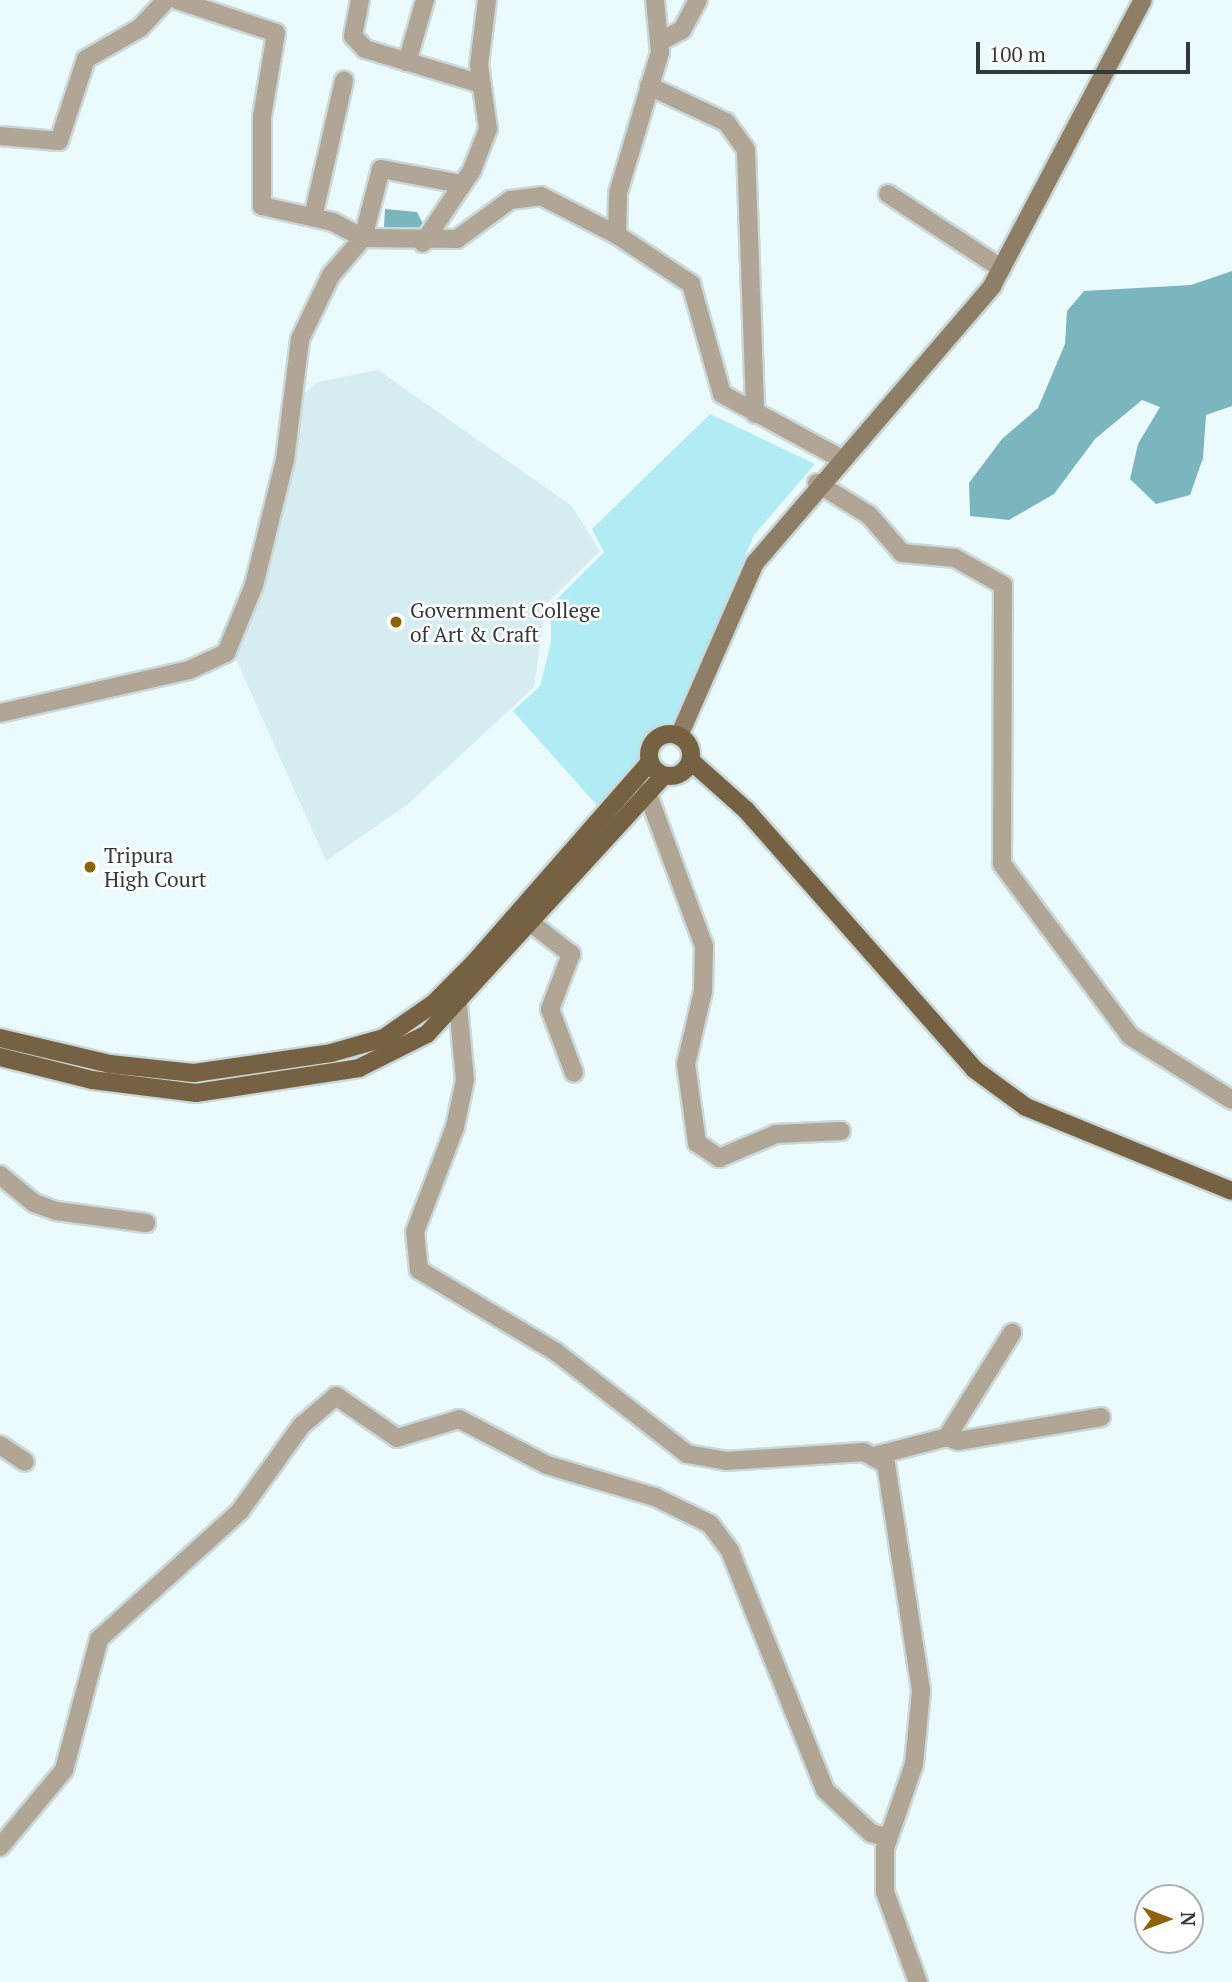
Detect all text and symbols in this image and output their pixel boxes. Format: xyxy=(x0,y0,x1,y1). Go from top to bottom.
scale bar xyxy=(980,28,1194,72)
text: 100 m xyxy=(989,40,1046,68)
place label: Government College of Art & Craft xyxy=(410,597,601,647)
marker: Government College of Art & Craft xyxy=(388,614,404,630)
place label: Tripura High Court xyxy=(104,842,207,892)
marker: Tripura High Court xyxy=(82,859,98,875)
north arrow xyxy=(1134,1884,1204,1954)
text: N xyxy=(1176,1912,1201,1926)

